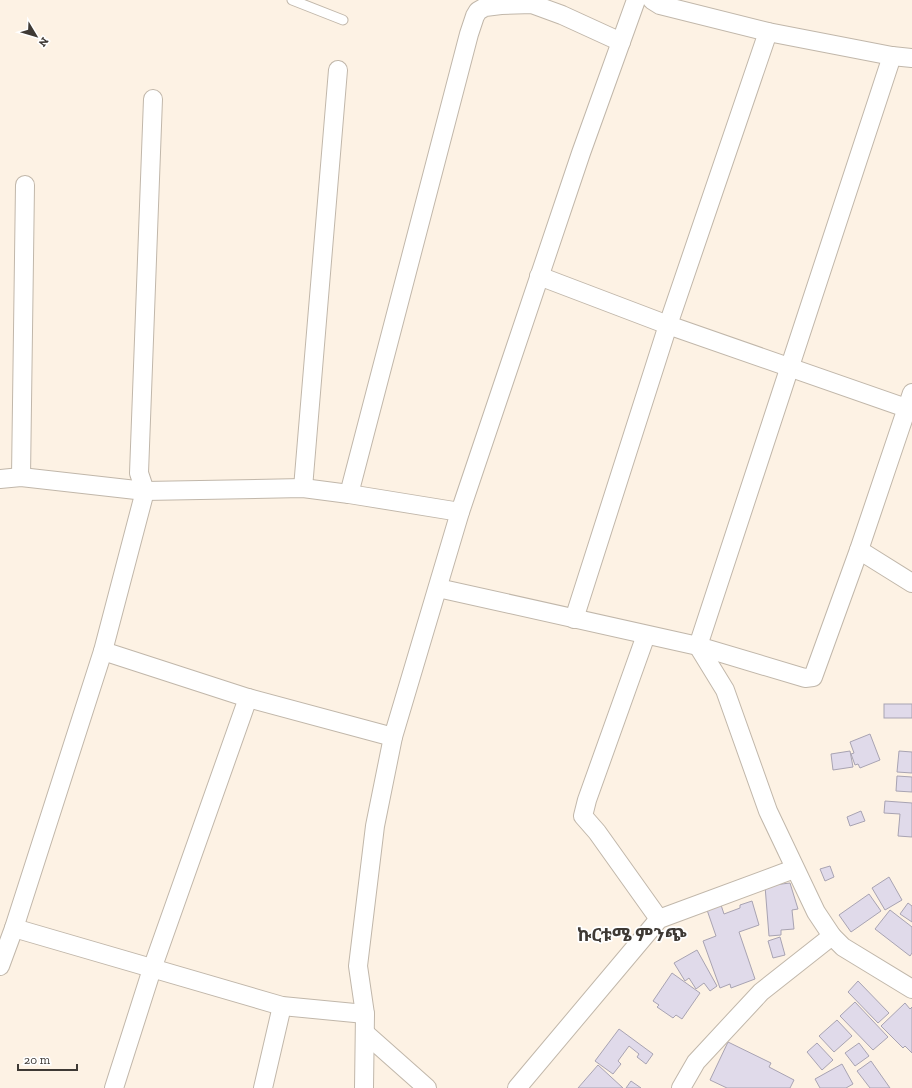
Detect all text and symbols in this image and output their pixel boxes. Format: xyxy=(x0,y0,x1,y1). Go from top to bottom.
north arrow xyxy=(16,16,56,56)
text: N xyxy=(35,35,51,50)
district label: ኩርቱሜ ምንጭ xyxy=(577,924,687,946)
scale bar xyxy=(18,1046,77,1072)
text: 20 m xyxy=(24,1053,51,1067)

